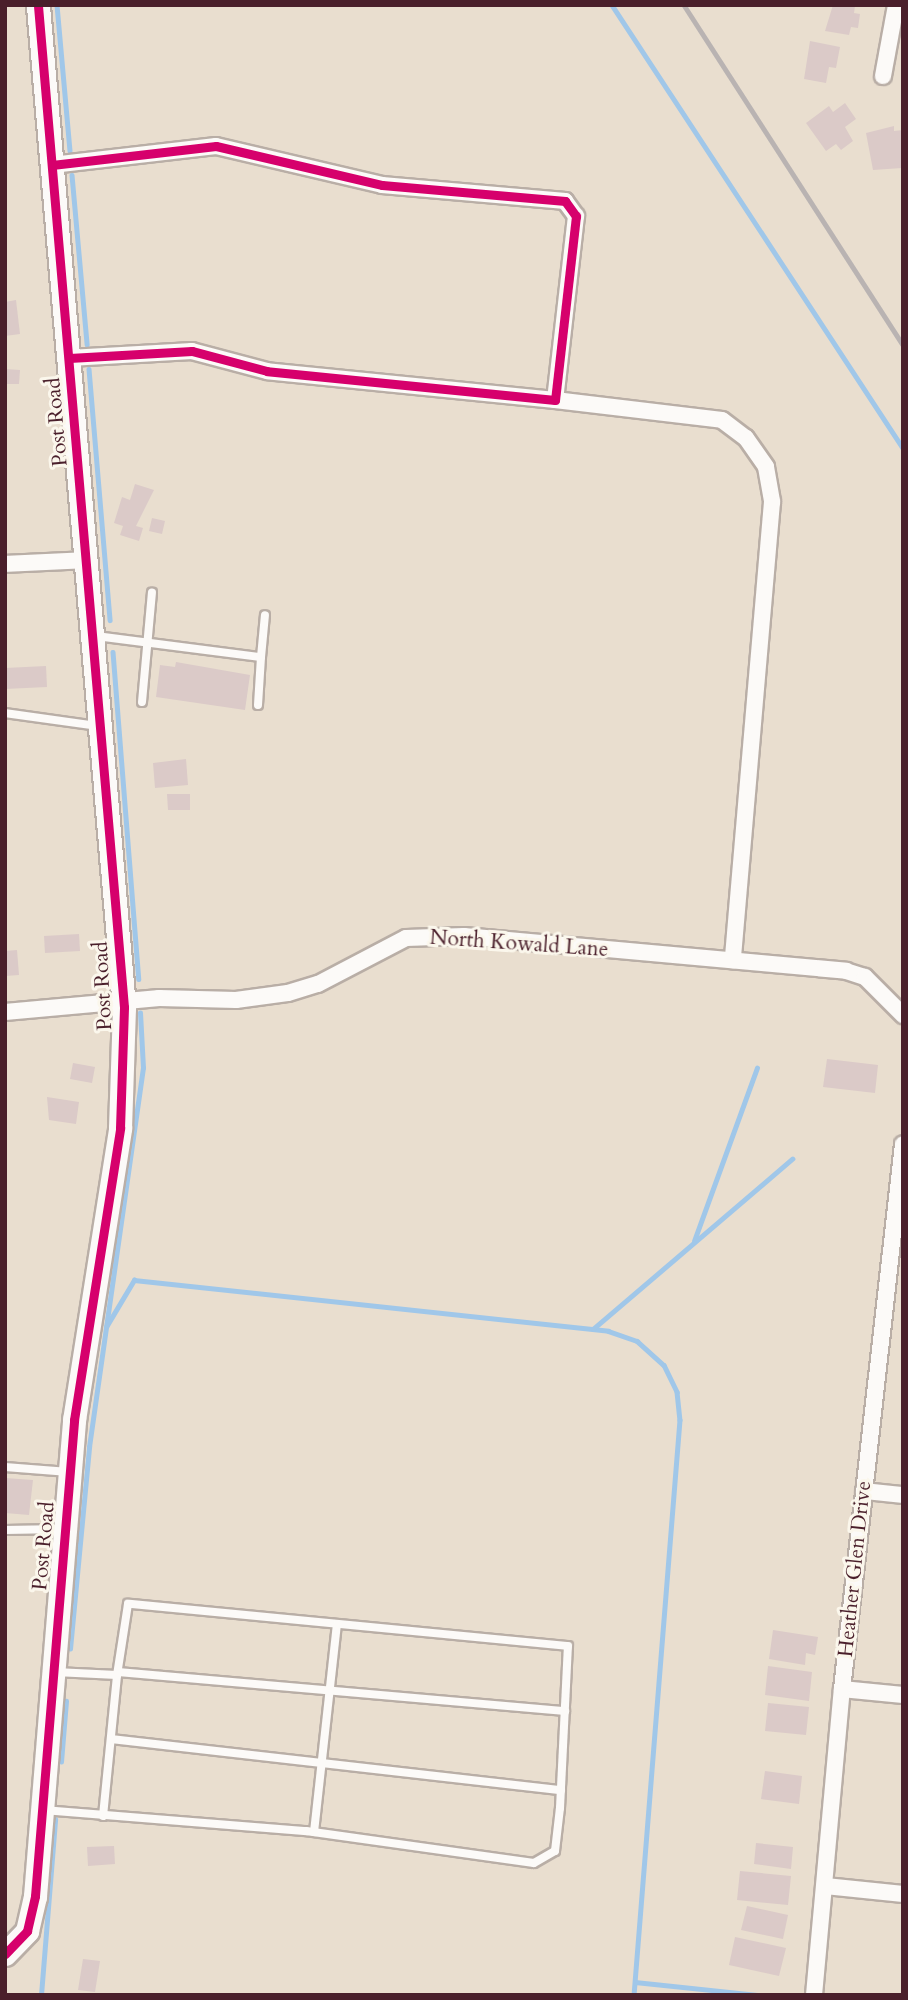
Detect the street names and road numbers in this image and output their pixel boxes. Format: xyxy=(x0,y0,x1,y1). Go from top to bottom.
street label: Post Road xyxy=(41,376,73,468)
street label: North Kowald Lane xyxy=(429,925,609,963)
street label: Post Road xyxy=(88,941,118,1031)
street label: Heather Glen Drive xyxy=(833,1480,877,1658)
street label: Post Road xyxy=(28,1500,60,1592)

